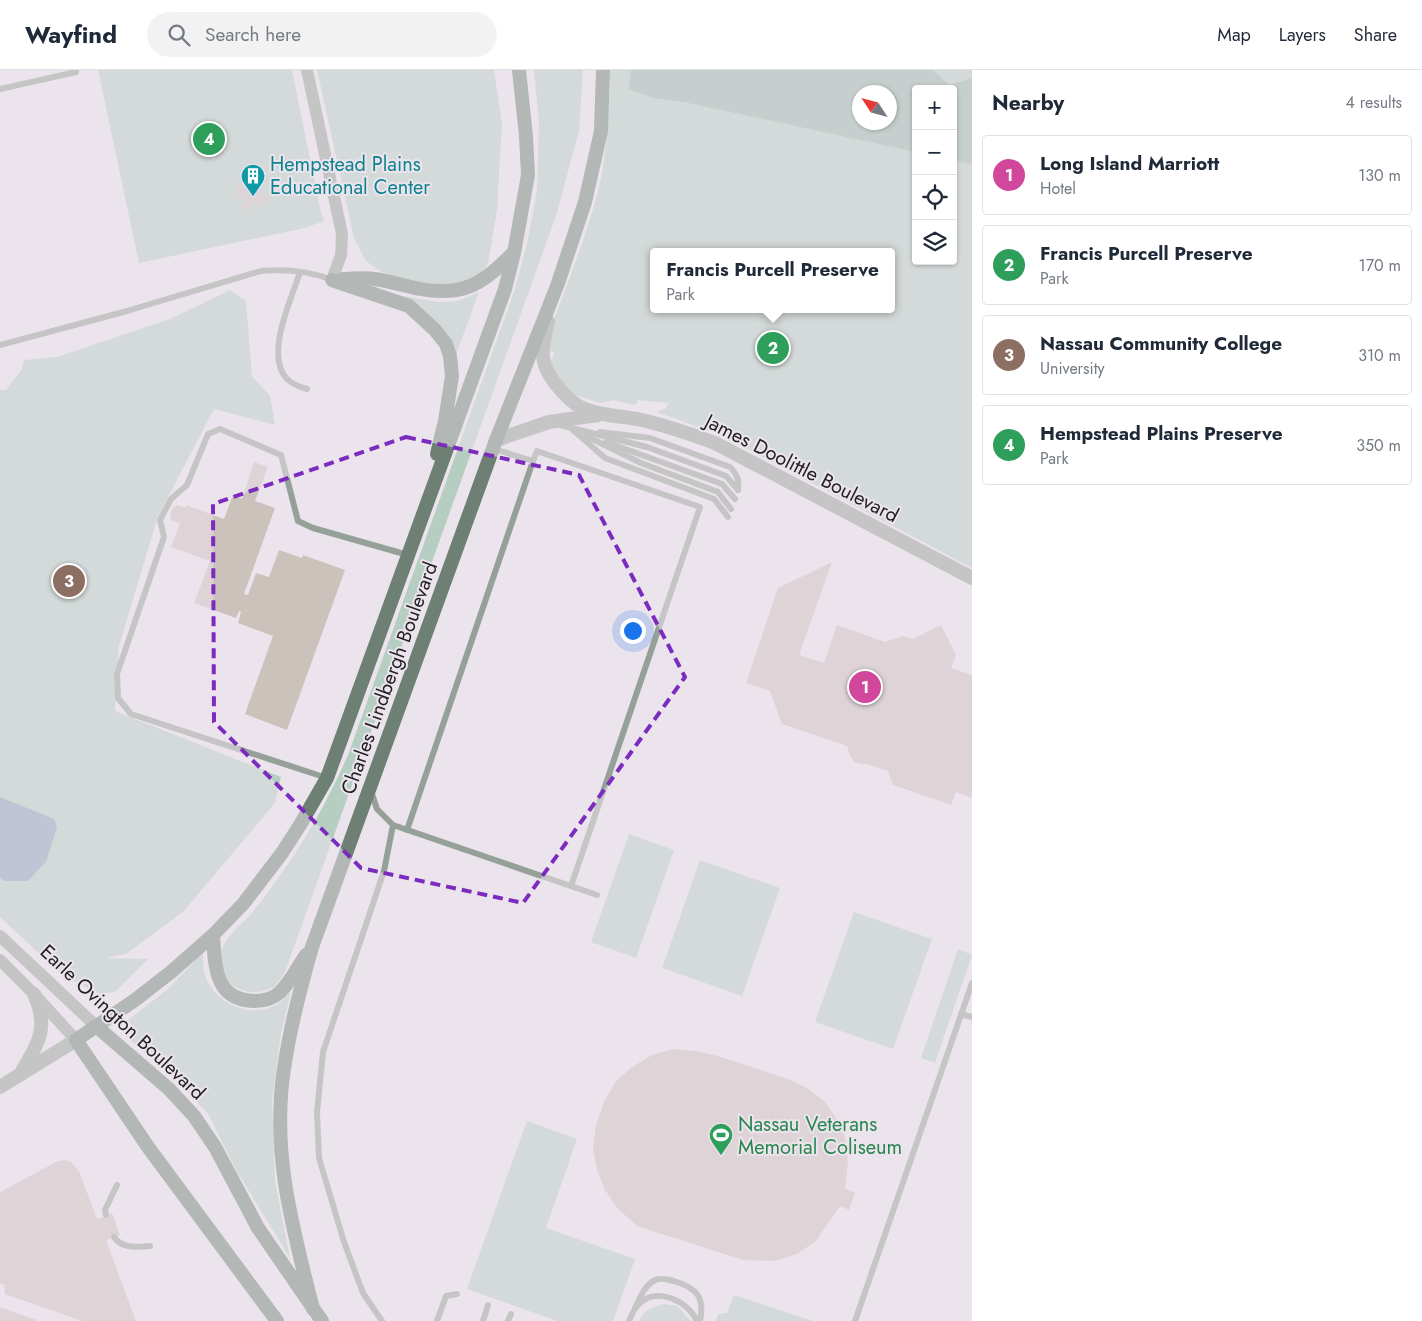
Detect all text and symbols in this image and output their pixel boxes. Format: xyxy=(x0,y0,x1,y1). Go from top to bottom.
search box xyxy=(147,12,497,57)
text: Wayfind xyxy=(25,17,117,52)
icon: search xyxy=(165,21,193,49)
text: Search here xyxy=(205,21,301,48)
text: Map xyxy=(1217,22,1251,48)
text: Layers xyxy=(1279,22,1326,48)
text: Share xyxy=(1354,22,1397,48)
north arrow xyxy=(852,85,897,130)
map controls xyxy=(912,85,957,265)
button: + xyxy=(912,85,957,130)
text: Nearby xyxy=(992,88,1064,118)
text: 4 results xyxy=(1346,91,1402,114)
pin: 4 xyxy=(193,120,225,158)
button: − xyxy=(912,130,957,175)
place label: Hempstead Plains Educational Center xyxy=(270,150,430,202)
text: Long Island Marriott xyxy=(1040,150,1219,177)
building icon: Hempstead Plains Educational Center xyxy=(240,163,266,197)
text: 1 xyxy=(1005,164,1013,187)
text: 130 m xyxy=(1358,164,1401,187)
button: locate xyxy=(912,175,957,220)
text: Hotel xyxy=(1040,177,1076,200)
button: layers xyxy=(912,220,957,265)
text: Francis Purcell Preserve xyxy=(1040,240,1253,267)
popup xyxy=(650,248,895,313)
text: 2 xyxy=(1004,254,1014,277)
text: 170 m xyxy=(1359,254,1401,277)
text: Francis Purcell Preserve xyxy=(666,256,879,283)
text: Park xyxy=(1040,267,1069,290)
text: Park xyxy=(666,283,695,306)
pin: 2 xyxy=(757,329,789,367)
text: Nassau Community College xyxy=(1040,330,1282,357)
text: 3 xyxy=(1004,344,1014,367)
text: 310 m xyxy=(1358,344,1401,367)
text: University xyxy=(1040,357,1105,380)
street label: James Doolittle Boulevard xyxy=(697,406,904,530)
text: Hempstead Plains Preserve xyxy=(1040,420,1283,447)
text: 4 xyxy=(1003,434,1015,457)
text: 350 m xyxy=(1356,434,1401,457)
text: Park xyxy=(1040,447,1069,470)
street label: Charles Lindbergh Boulevard xyxy=(334,558,445,799)
pin: 3 xyxy=(53,562,85,600)
your location xyxy=(620,618,646,644)
pin: 1 xyxy=(849,668,881,706)
street label: Earle Ovington Boulevard xyxy=(34,938,212,1107)
place label: Nassau Veterans Memorial Coliseum xyxy=(738,1110,902,1162)
sports icon: Nassau Veterans Memorial Coliseum xyxy=(708,1122,734,1156)

